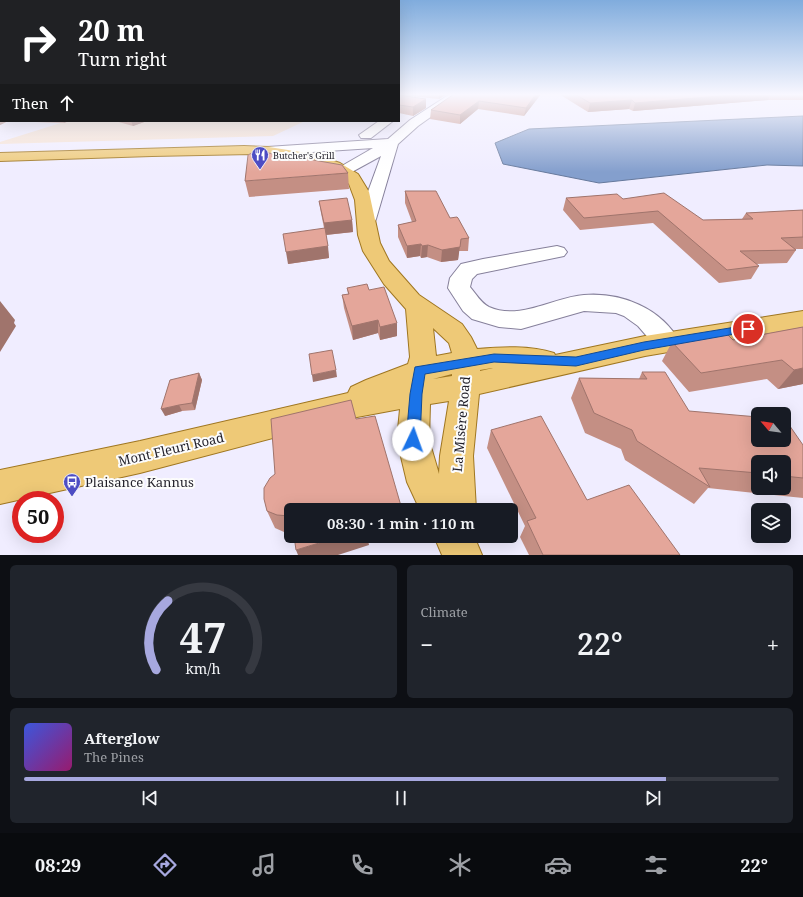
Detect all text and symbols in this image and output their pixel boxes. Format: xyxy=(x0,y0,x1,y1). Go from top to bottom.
text: 20 m xyxy=(78,11,145,49)
icon: right xyxy=(12,16,64,68)
text: Turn right xyxy=(78,47,167,71)
icon: ahead xyxy=(56,92,78,114)
text: Then xyxy=(12,93,48,113)
restaurant icon: Butcher's Grill xyxy=(250,145,270,170)
place label: Butcher's Grill xyxy=(273,149,335,162)
pin xyxy=(731,312,765,346)
icon: arrive xyxy=(737,318,759,340)
street label: La Misère Road xyxy=(448,376,474,472)
north arrow xyxy=(751,407,791,447)
map controls xyxy=(751,407,791,543)
position arrow xyxy=(392,419,434,461)
street label: Mont Fleuri Road xyxy=(116,428,226,470)
button: sound xyxy=(751,455,791,495)
bus stop icon: Plaisance Kannus xyxy=(62,472,82,497)
place label: Plaisance Kannus xyxy=(85,473,194,491)
speed limit sign: 50 xyxy=(12,491,64,543)
button: layers xyxy=(751,503,791,543)
text: 08:30 · 1 min · 110 m xyxy=(327,513,475,533)
text: Climate xyxy=(421,603,468,621)
text: 47 xyxy=(180,608,227,664)
text: 22° xyxy=(577,623,623,664)
text: − xyxy=(421,629,433,659)
text: + xyxy=(767,629,779,659)
text: km/h xyxy=(186,658,221,677)
text: Afterglow xyxy=(84,728,160,748)
text: The Pines xyxy=(84,748,144,766)
icon: previous xyxy=(139,787,161,809)
icon: pause xyxy=(390,787,412,809)
icon: next xyxy=(642,787,664,809)
icon: directions xyxy=(151,851,179,879)
icon: music xyxy=(250,851,278,879)
icon: phone xyxy=(348,851,376,879)
icon: climate xyxy=(446,851,474,879)
icon: car xyxy=(544,851,572,879)
icon: filters xyxy=(642,851,670,879)
text: 08:29 xyxy=(35,853,81,877)
text: 22° xyxy=(740,853,768,877)

